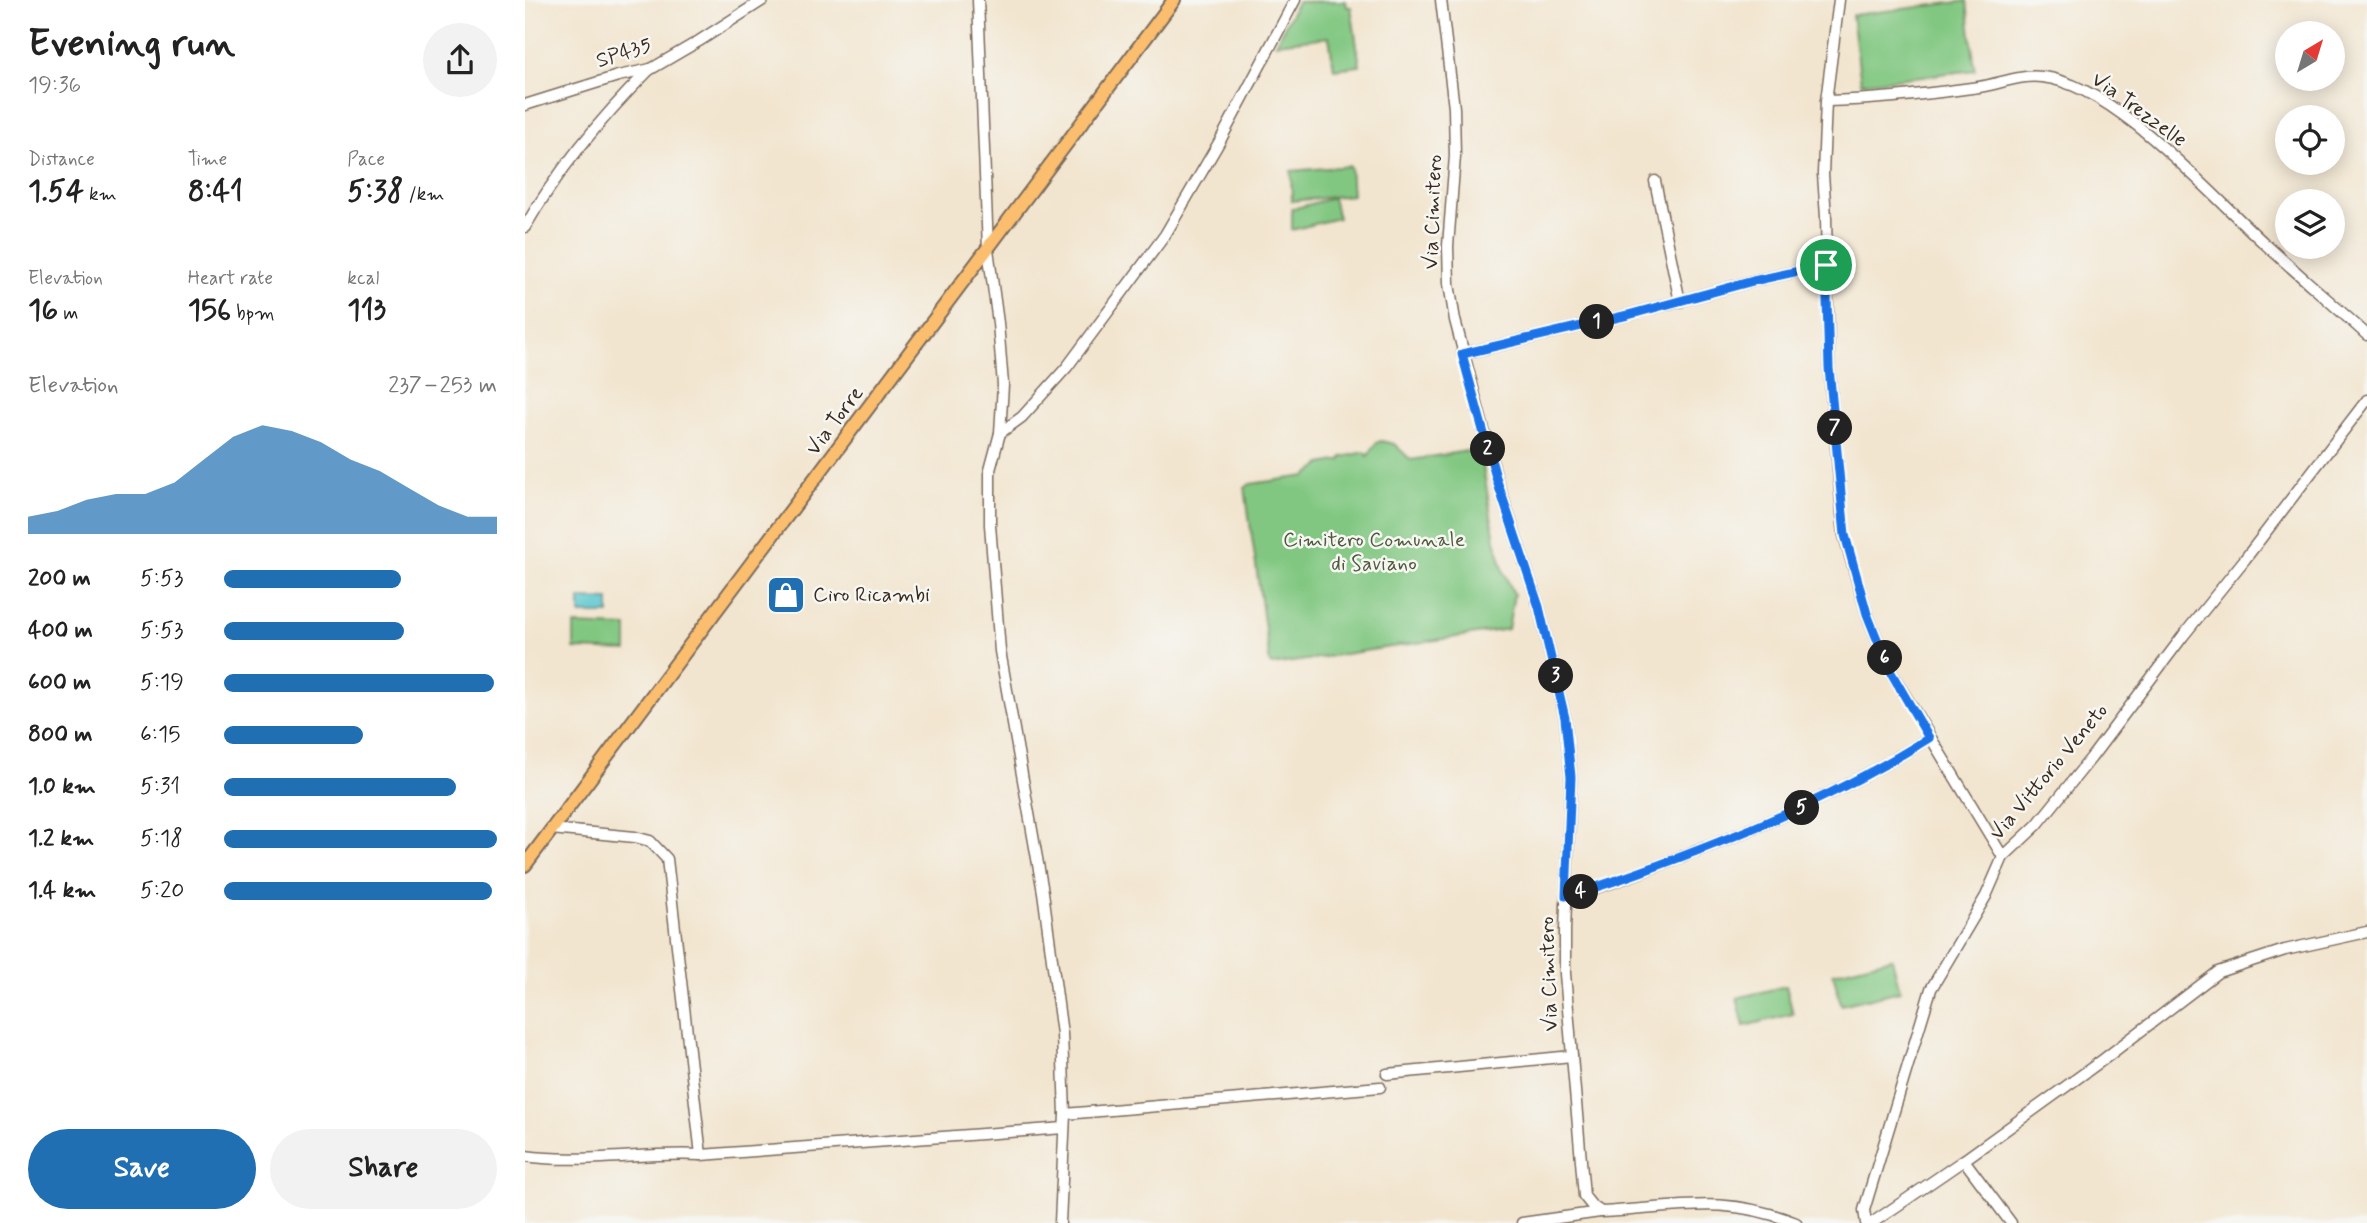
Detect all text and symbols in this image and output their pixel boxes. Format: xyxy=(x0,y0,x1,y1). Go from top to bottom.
text: Evening run xyxy=(28,20,235,69)
north arrow xyxy=(2275,21,2345,91)
map controls xyxy=(2275,21,2345,259)
button: share xyxy=(423,23,497,97)
street label: SP435 xyxy=(593,31,655,75)
street label: Via Trezzelle xyxy=(2086,66,2192,154)
text: 19:36 xyxy=(28,71,81,101)
button: locate xyxy=(2275,105,2345,175)
text: Distance xyxy=(28,147,95,172)
text: Time xyxy=(188,147,227,172)
text: Pace xyxy=(347,147,385,172)
street label: Via Cimitero xyxy=(1417,154,1449,270)
text: 1.54 xyxy=(28,172,84,211)
text: 8:41 xyxy=(188,172,243,211)
text: 5:38 xyxy=(347,172,403,211)
text: km xyxy=(84,182,117,207)
text: /km xyxy=(403,182,444,207)
button: layers xyxy=(2275,189,2345,259)
pin xyxy=(1796,235,1856,295)
icon: arrive xyxy=(1807,246,1845,284)
text: Elevation xyxy=(28,266,103,291)
text: Heart rate xyxy=(188,266,273,291)
text: kcal xyxy=(347,266,379,291)
text: 16 xyxy=(28,291,58,330)
text: 156 xyxy=(188,291,231,330)
text: 113 xyxy=(347,291,386,330)
text: m xyxy=(58,301,78,326)
text: bpm xyxy=(231,301,275,326)
pin: 1 xyxy=(1579,304,1615,340)
text: 1 xyxy=(1592,309,1601,334)
text: Elevation xyxy=(28,371,119,401)
text: 237–253 m xyxy=(388,371,497,401)
street label: Via Torre xyxy=(800,381,870,461)
pin: 7 xyxy=(1817,410,1853,446)
text: 7 xyxy=(1829,415,1840,440)
pin: 2 xyxy=(1471,432,1506,466)
text: 2 xyxy=(1483,436,1492,461)
park label: Cimitero Comunale di Saviano xyxy=(1283,526,1465,578)
text: 200 m xyxy=(28,564,91,594)
text: 5:53 xyxy=(140,564,183,594)
shop icon: Ciro Ricambi xyxy=(765,574,807,616)
place label: Ciro Ricambi xyxy=(813,581,930,609)
text: 400 m xyxy=(28,616,93,646)
text: 5:53 xyxy=(140,616,183,646)
pin: 6 xyxy=(1867,640,1903,676)
text: 6 xyxy=(1880,645,1889,670)
pin: 3 xyxy=(1539,658,1573,694)
text: 3 xyxy=(1551,663,1560,688)
text: 600 m xyxy=(28,668,91,698)
text: 5:19 xyxy=(140,668,184,698)
street label: Via Vittorio Veneto xyxy=(1983,698,2115,846)
text: 800 m xyxy=(28,720,92,750)
text: 6:15 xyxy=(140,720,180,750)
text: 1.0 km xyxy=(28,772,96,802)
text: 5:31 xyxy=(140,772,180,802)
pin: 5 xyxy=(1785,790,1819,826)
text: 5 xyxy=(1796,795,1807,820)
text: 1.2 km xyxy=(28,824,94,854)
text: 5:18 xyxy=(140,824,183,854)
pin: 4 xyxy=(1563,874,1599,910)
text: 1.4 km xyxy=(28,876,96,906)
text: 5:20 xyxy=(140,876,184,906)
text: 4 xyxy=(1575,879,1586,904)
street label: Via Cimitero xyxy=(1533,916,1565,1032)
button: Save xyxy=(28,1129,256,1209)
button: Share xyxy=(270,1129,497,1209)

